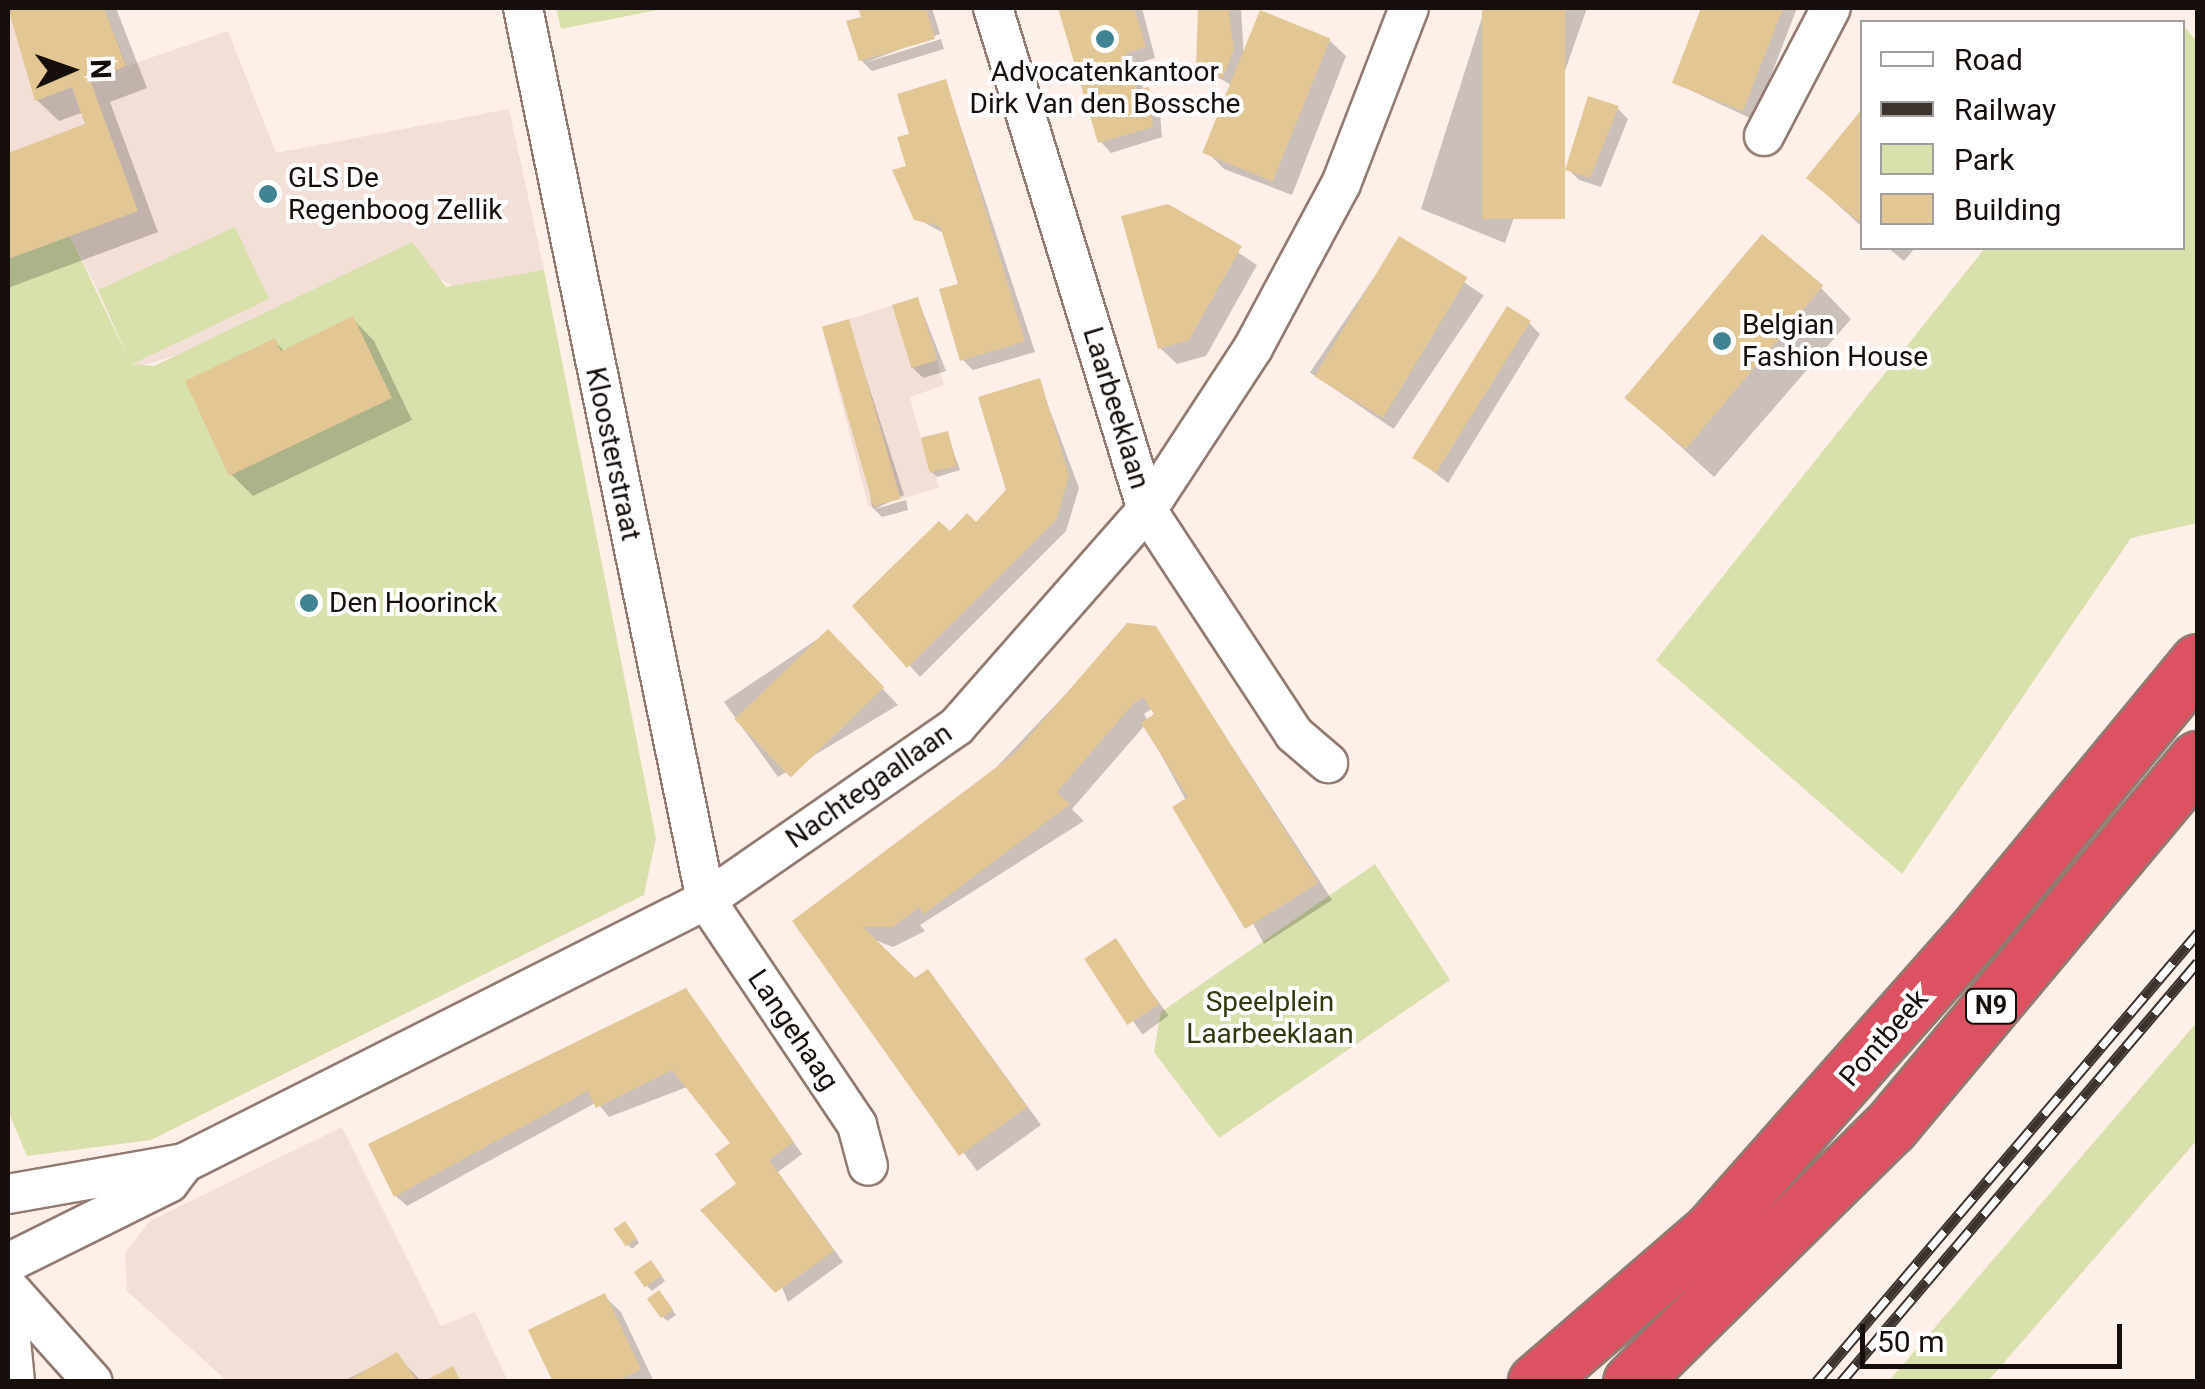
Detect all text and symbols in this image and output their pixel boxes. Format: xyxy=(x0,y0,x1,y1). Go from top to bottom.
north arrow xyxy=(20,20,120,120)
legend xyxy=(1860,20,2185,250)
marker: Advocatenkantoor Dirk Van den Bossche xyxy=(1094,28,1116,50)
text: Road xyxy=(1954,42,2023,77)
place label: Advocatenkantoor Dirk Van den Bossche xyxy=(970,55,1240,121)
text: N xyxy=(84,58,117,79)
text: Railway xyxy=(1954,92,2056,127)
text: Park xyxy=(1954,142,2014,177)
place label: GLS De Regenboog Zellik xyxy=(288,161,502,227)
marker: GLS De Regenboog Zellik xyxy=(257,183,279,205)
text: Building xyxy=(1954,192,2061,227)
place label: Belgian Fashion House xyxy=(1742,308,1928,374)
street label: Laarbeeklaan xyxy=(1075,323,1157,493)
marker: Belgian Fashion House xyxy=(1711,330,1733,352)
street label: Kloosterstraat xyxy=(578,364,648,544)
place label: Den Hoorinck xyxy=(329,586,497,620)
marker: Den Hoorinck xyxy=(298,592,320,614)
street label: Nachtegaallaan xyxy=(779,716,959,856)
street label: Langehaag xyxy=(741,963,845,1097)
street label: Pontbeek xyxy=(1833,983,1935,1093)
park label: Speelplein Laarbeeklaan xyxy=(1186,985,1354,1051)
road number: N9 xyxy=(1964,986,2018,1026)
scale bar xyxy=(1865,1304,2128,1366)
text: 50 m xyxy=(1877,1324,1944,1359)

